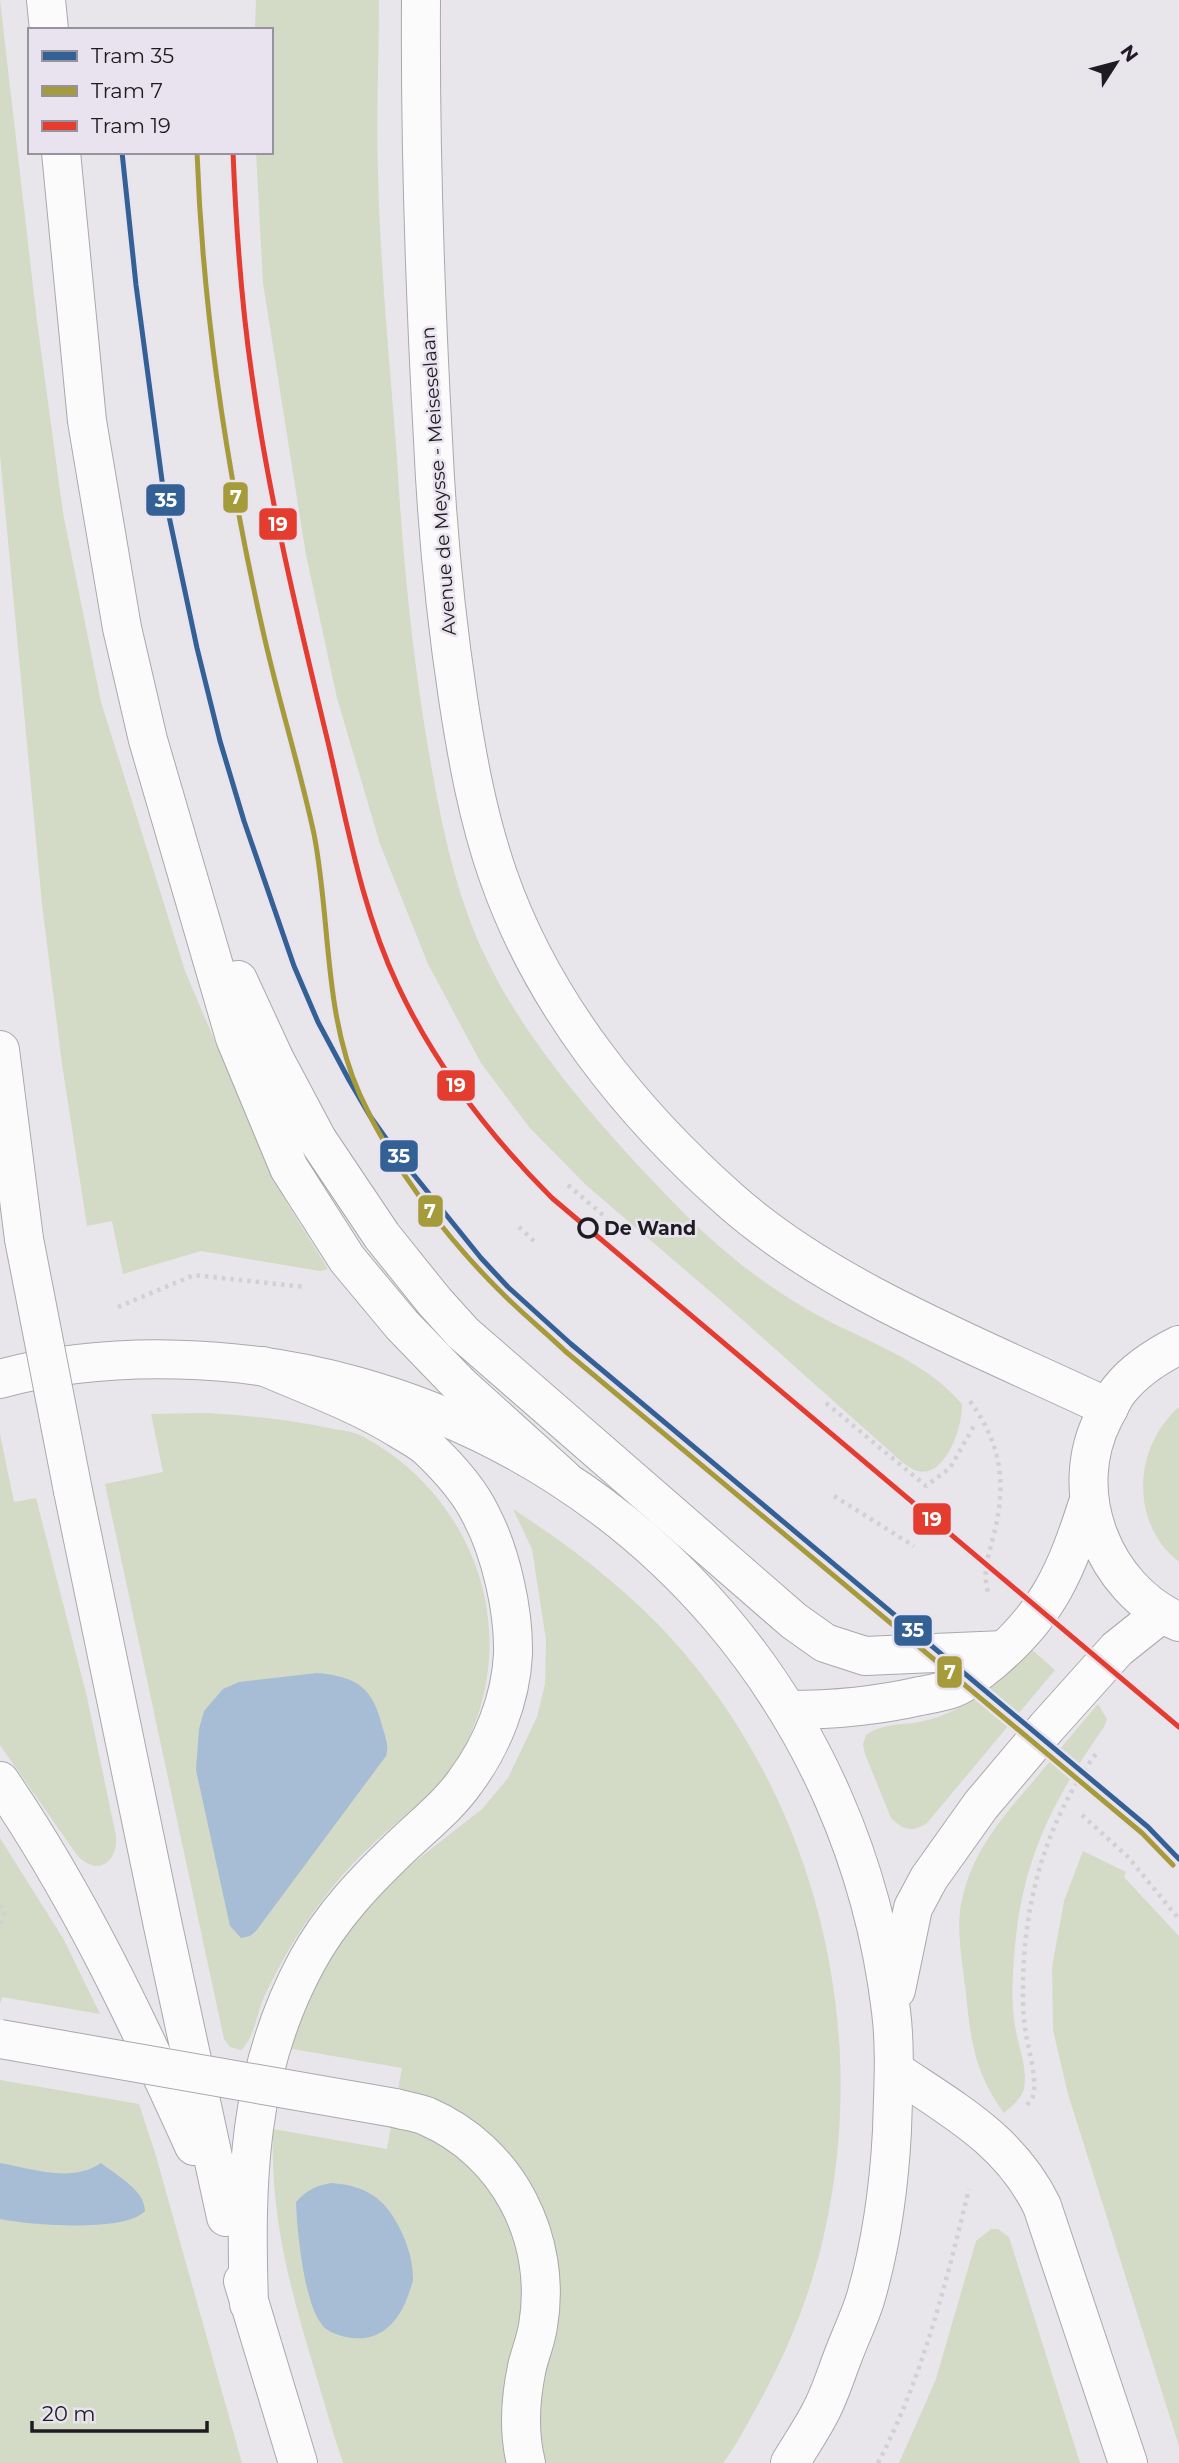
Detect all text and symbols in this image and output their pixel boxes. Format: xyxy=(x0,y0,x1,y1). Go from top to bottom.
legend xyxy=(28,28,273,154)
north arrow xyxy=(1081,28,1151,98)
text: N xyxy=(1116,40,1143,66)
text: Tram 35 xyxy=(91,43,174,68)
text: Tram 7 xyxy=(91,78,163,103)
text: Tram 19 xyxy=(91,113,171,138)
street label: Avenue de Meysse - Meiseselaan xyxy=(416,326,461,636)
line badge: 7 xyxy=(222,481,249,514)
line badge: 35 xyxy=(145,483,186,517)
text: 7 xyxy=(230,486,242,509)
text: 35 xyxy=(154,489,177,512)
line badge: 19 xyxy=(258,507,298,541)
text: 19 xyxy=(268,513,288,536)
line badge: 19 xyxy=(436,1069,476,1102)
text: 19 xyxy=(446,1074,466,1097)
line badge: 35 xyxy=(379,1139,419,1173)
text: 35 xyxy=(387,1145,410,1168)
line badge: 7 xyxy=(417,1194,444,1228)
text: 7 xyxy=(424,1200,436,1223)
place label: De Wand xyxy=(604,1217,696,1240)
marker: De Wand xyxy=(578,1218,598,1238)
line badge: 19 xyxy=(912,1502,952,1536)
text: 19 xyxy=(922,1508,942,1531)
line badge: 35 xyxy=(893,1614,933,1647)
text: 35 xyxy=(901,1619,924,1642)
line badge: 7 xyxy=(936,1655,963,1689)
text: 7 xyxy=(944,1661,956,1684)
scale bar xyxy=(32,2390,206,2434)
text: 20 m xyxy=(42,2401,96,2426)

